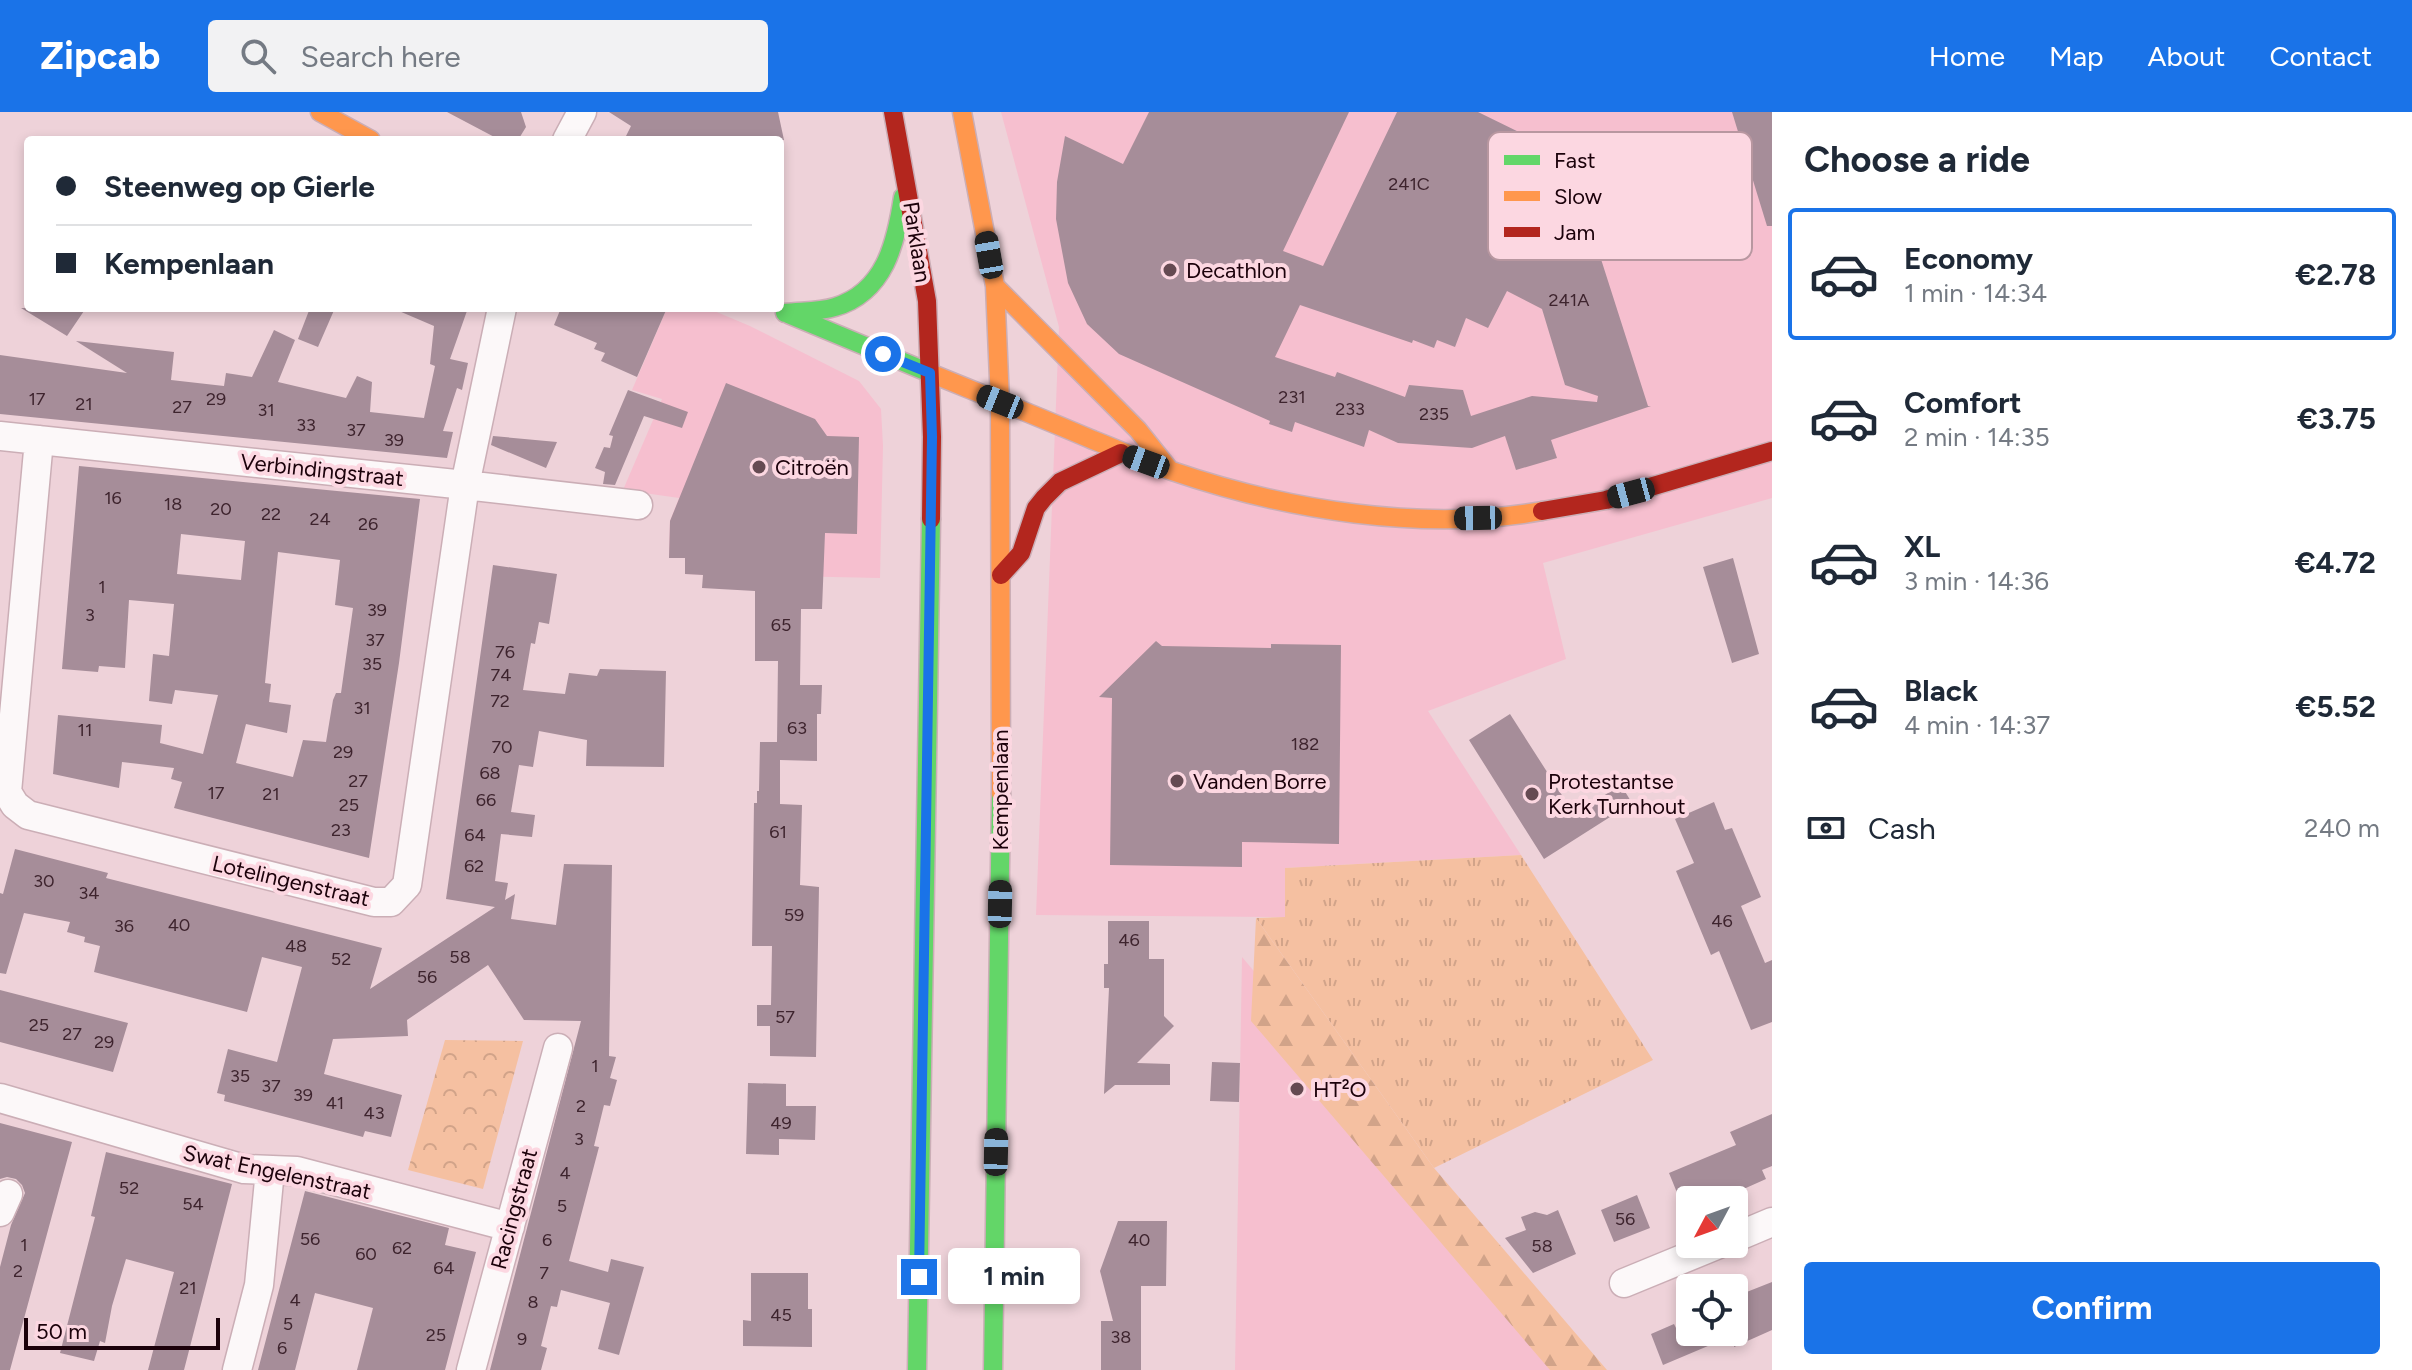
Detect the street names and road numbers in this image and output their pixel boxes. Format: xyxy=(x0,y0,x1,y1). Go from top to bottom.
street label: Parklaan xyxy=(897,200,937,284)
street label: Verbindingstraat xyxy=(239,448,405,492)
street label: Kempenlaan xyxy=(987,730,1014,850)
street label: Lotelingenstraat xyxy=(210,850,372,912)
street label: Swat Engelenstraat xyxy=(180,1139,374,1205)
street label: Racingstraat xyxy=(485,1146,543,1272)

